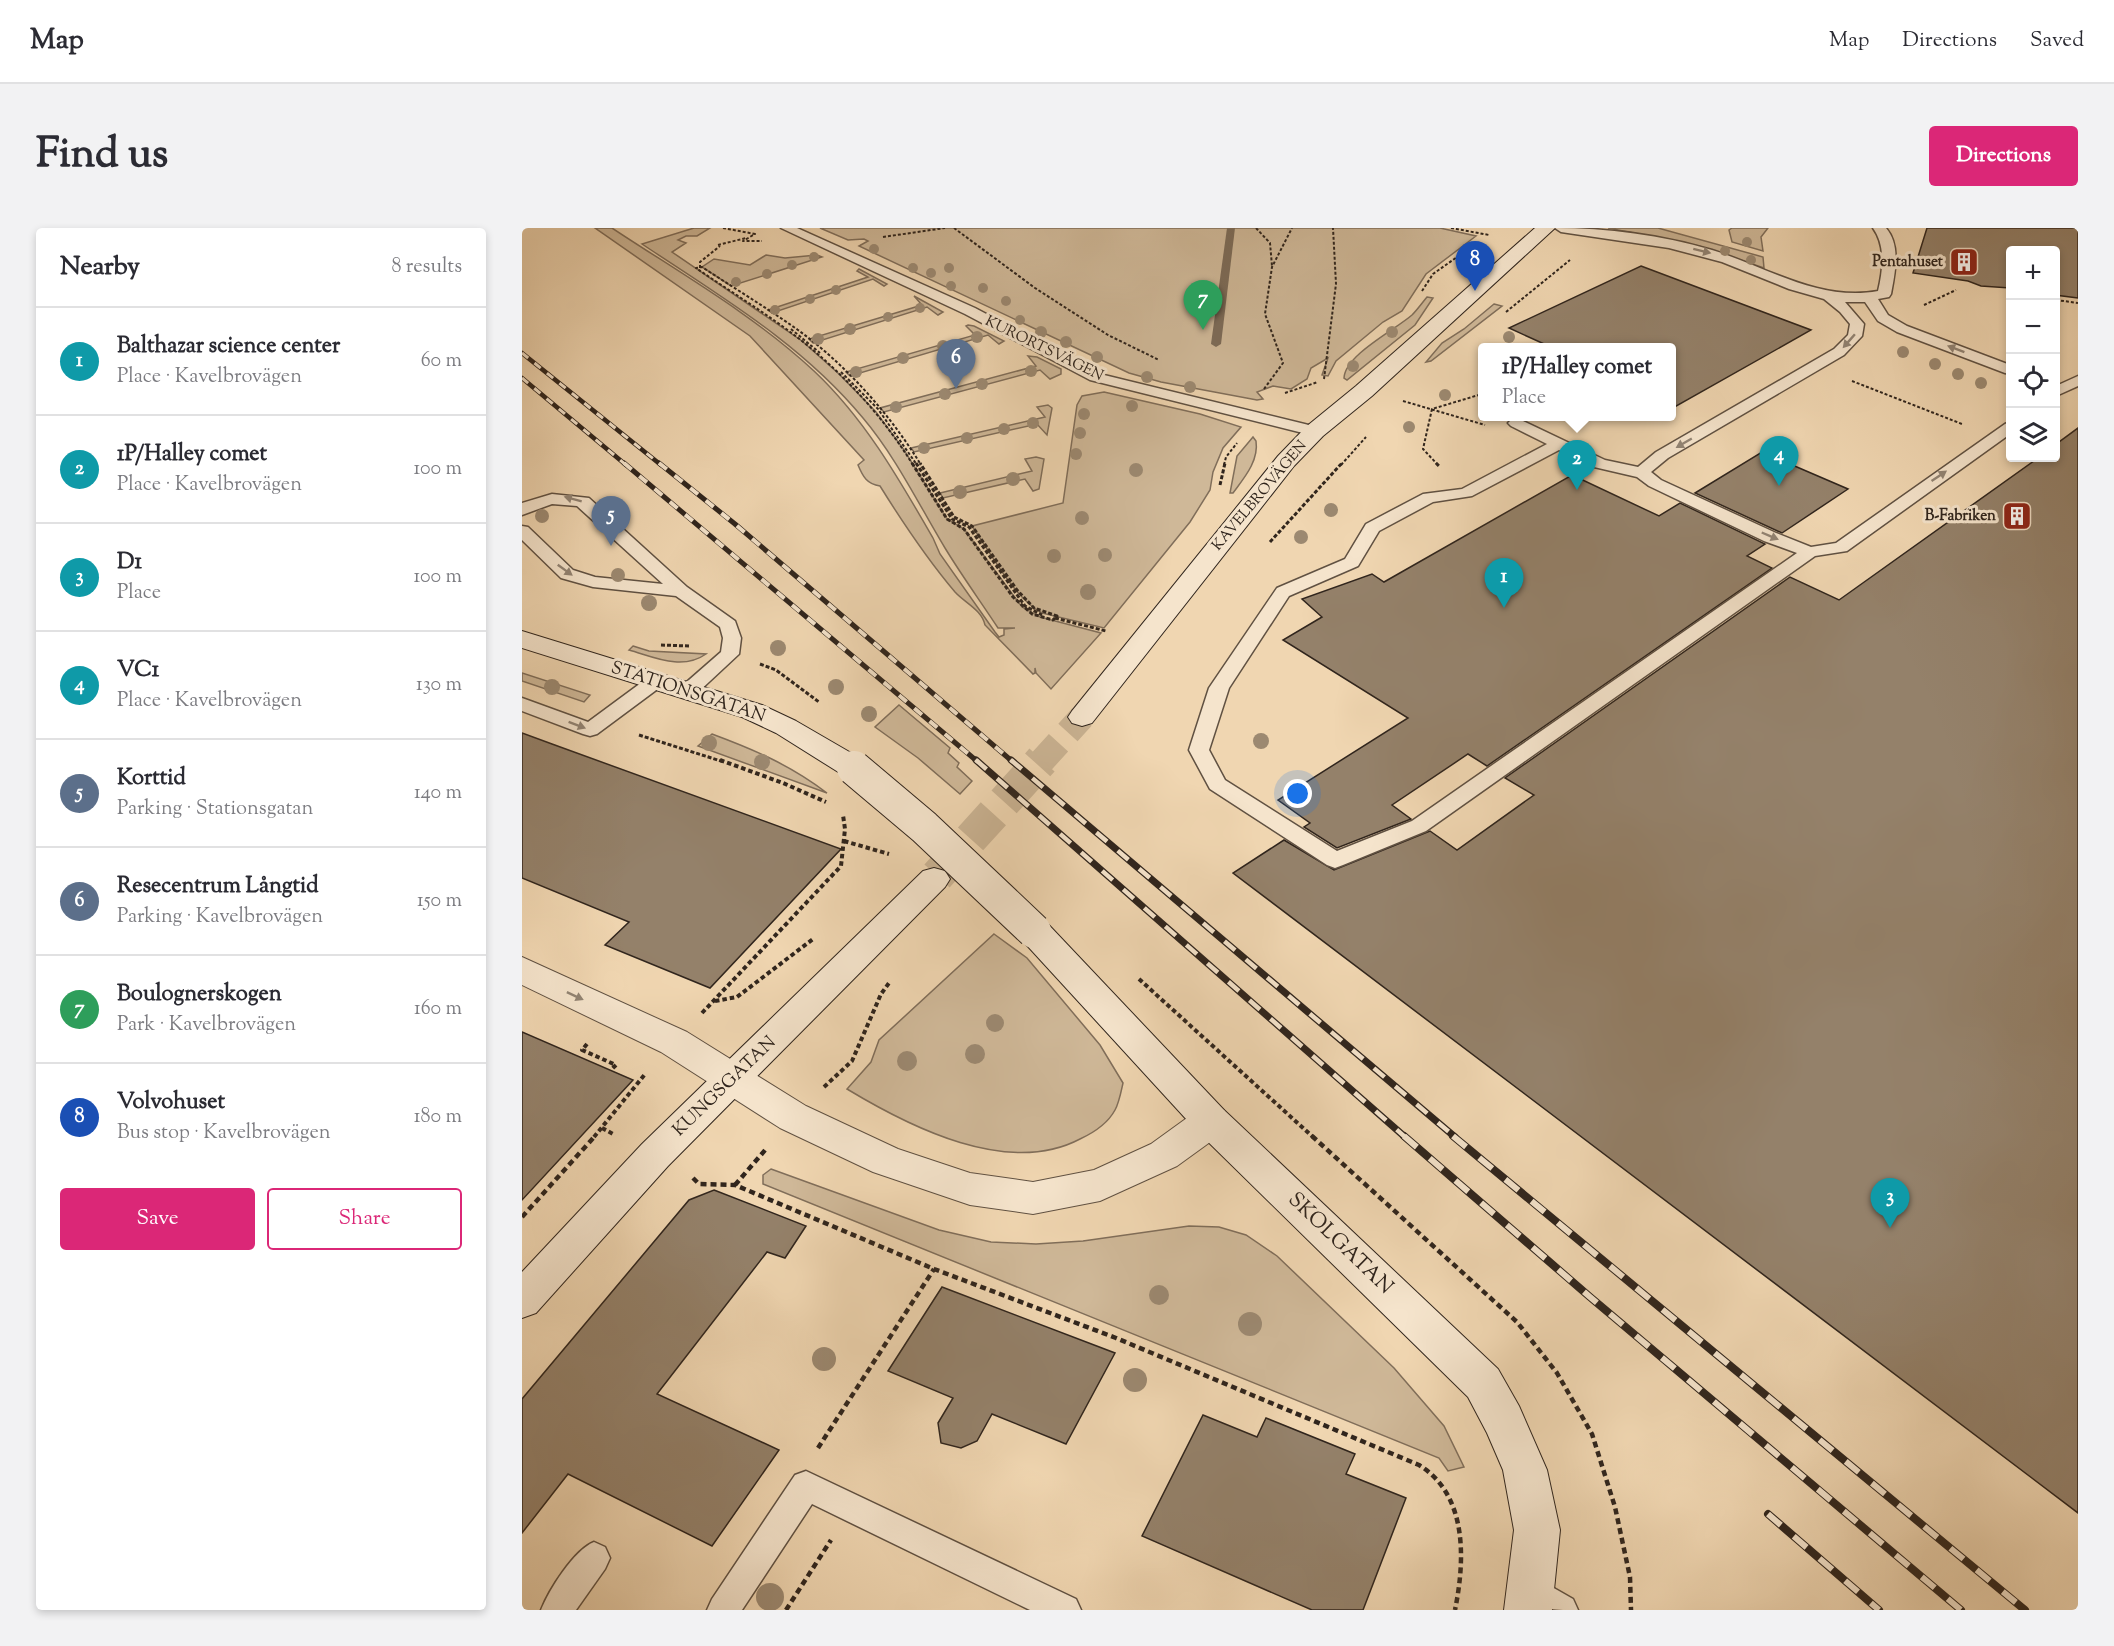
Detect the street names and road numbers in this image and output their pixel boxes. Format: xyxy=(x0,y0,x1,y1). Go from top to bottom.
street label: KURORTSVÄGEN xyxy=(981,310,1107,387)
street label: KAVELBROVÄGEN xyxy=(1207,436,1312,556)
street label: STATIONSGATAN xyxy=(607,656,769,730)
street label: KUNGSGATAN xyxy=(667,1031,783,1143)
street label: SKOLGATAN xyxy=(1280,1186,1400,1302)

